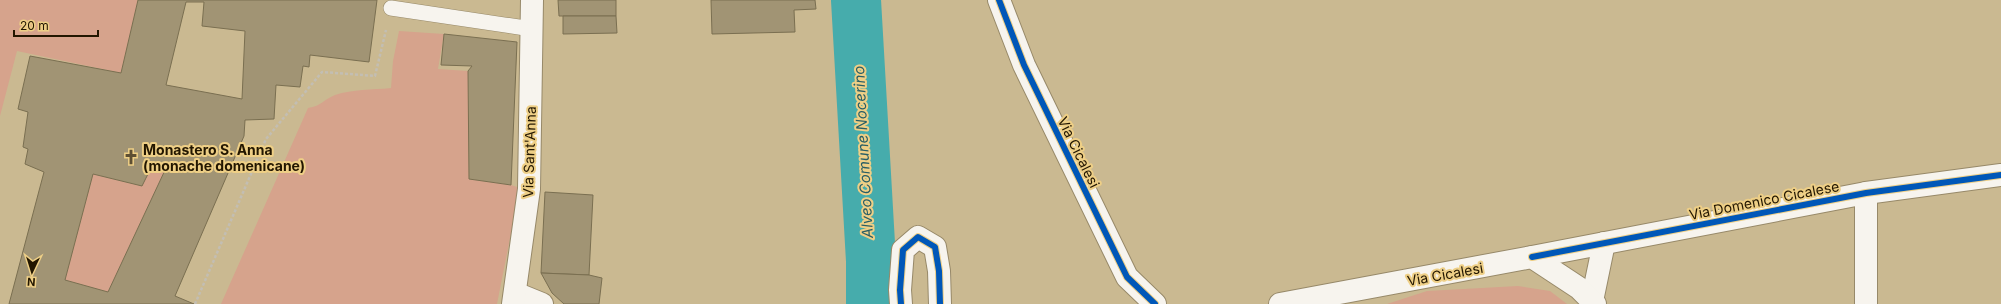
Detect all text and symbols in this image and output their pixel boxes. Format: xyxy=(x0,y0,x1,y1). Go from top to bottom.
scale bar xyxy=(14,12,98,38)
text: 20 m xyxy=(20,18,49,33)
water label: Alveo Comune Nocerino xyxy=(849,65,877,240)
street label: Via Sant'Anna xyxy=(519,106,539,198)
street label: Via Cicalesi xyxy=(1055,114,1103,190)
place label: Monastero S. Anna (monache domenicane) xyxy=(143,141,305,174)
church icon: Monastero S. Anna (monache domenicane) xyxy=(122,148,140,166)
street label: Via Domenico Cicalese xyxy=(1688,177,1840,223)
north arrow xyxy=(12,252,52,292)
street label: Via Cicalesi xyxy=(1406,259,1484,289)
text: N xyxy=(27,275,36,289)

